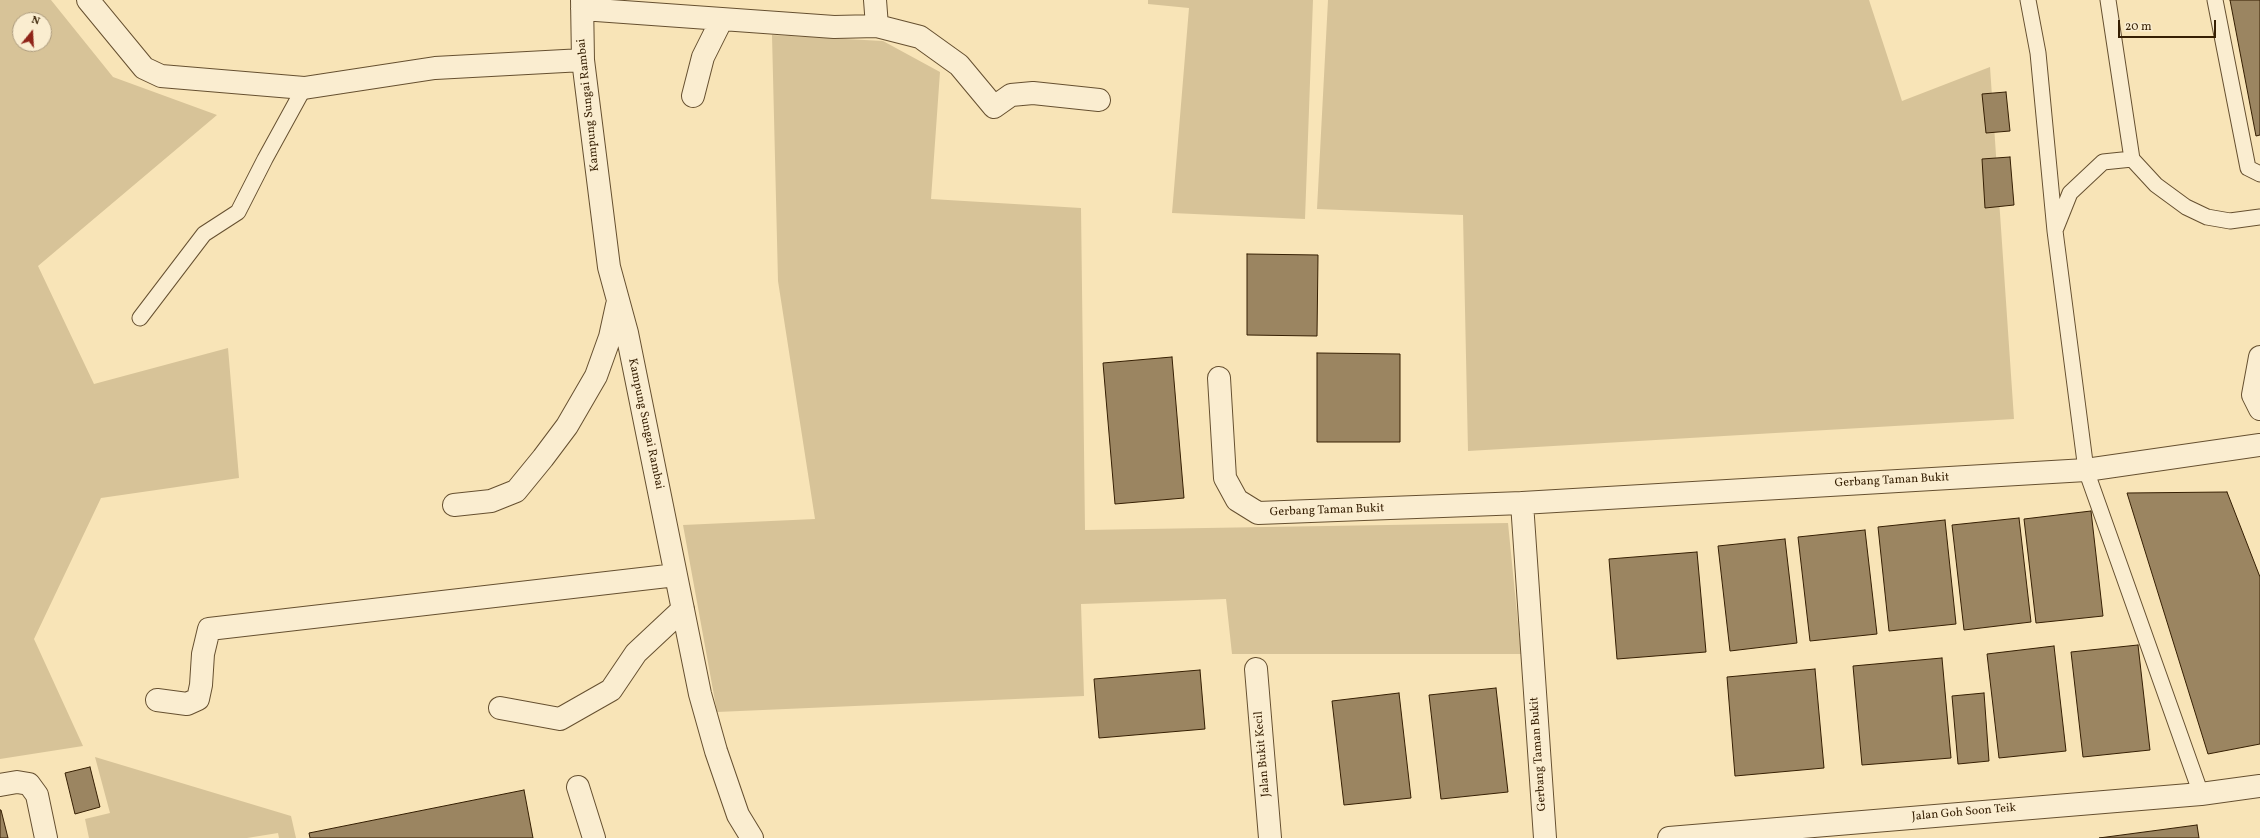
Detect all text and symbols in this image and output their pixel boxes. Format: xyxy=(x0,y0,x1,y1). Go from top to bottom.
north arrow xyxy=(12,12,52,52)
scale bar xyxy=(2120,12,2218,38)
text: N xyxy=(29,13,42,29)
text: 20 m xyxy=(2125,19,2152,35)
street label: Kampung Sungai Rambai xyxy=(575,38,603,172)
street label: Kampung Sungai Rambai xyxy=(624,357,666,491)
street label: Gerbang Taman Bukit xyxy=(1834,471,1950,491)
street label: Gerbang Taman Bukit xyxy=(1269,502,1385,520)
street label: Gerbang Taman Bukit xyxy=(1528,696,1550,812)
street label: Jalan Bukit Kecil xyxy=(1252,711,1274,797)
street label: Jalan Goh Soon Teik xyxy=(1911,801,2017,825)

